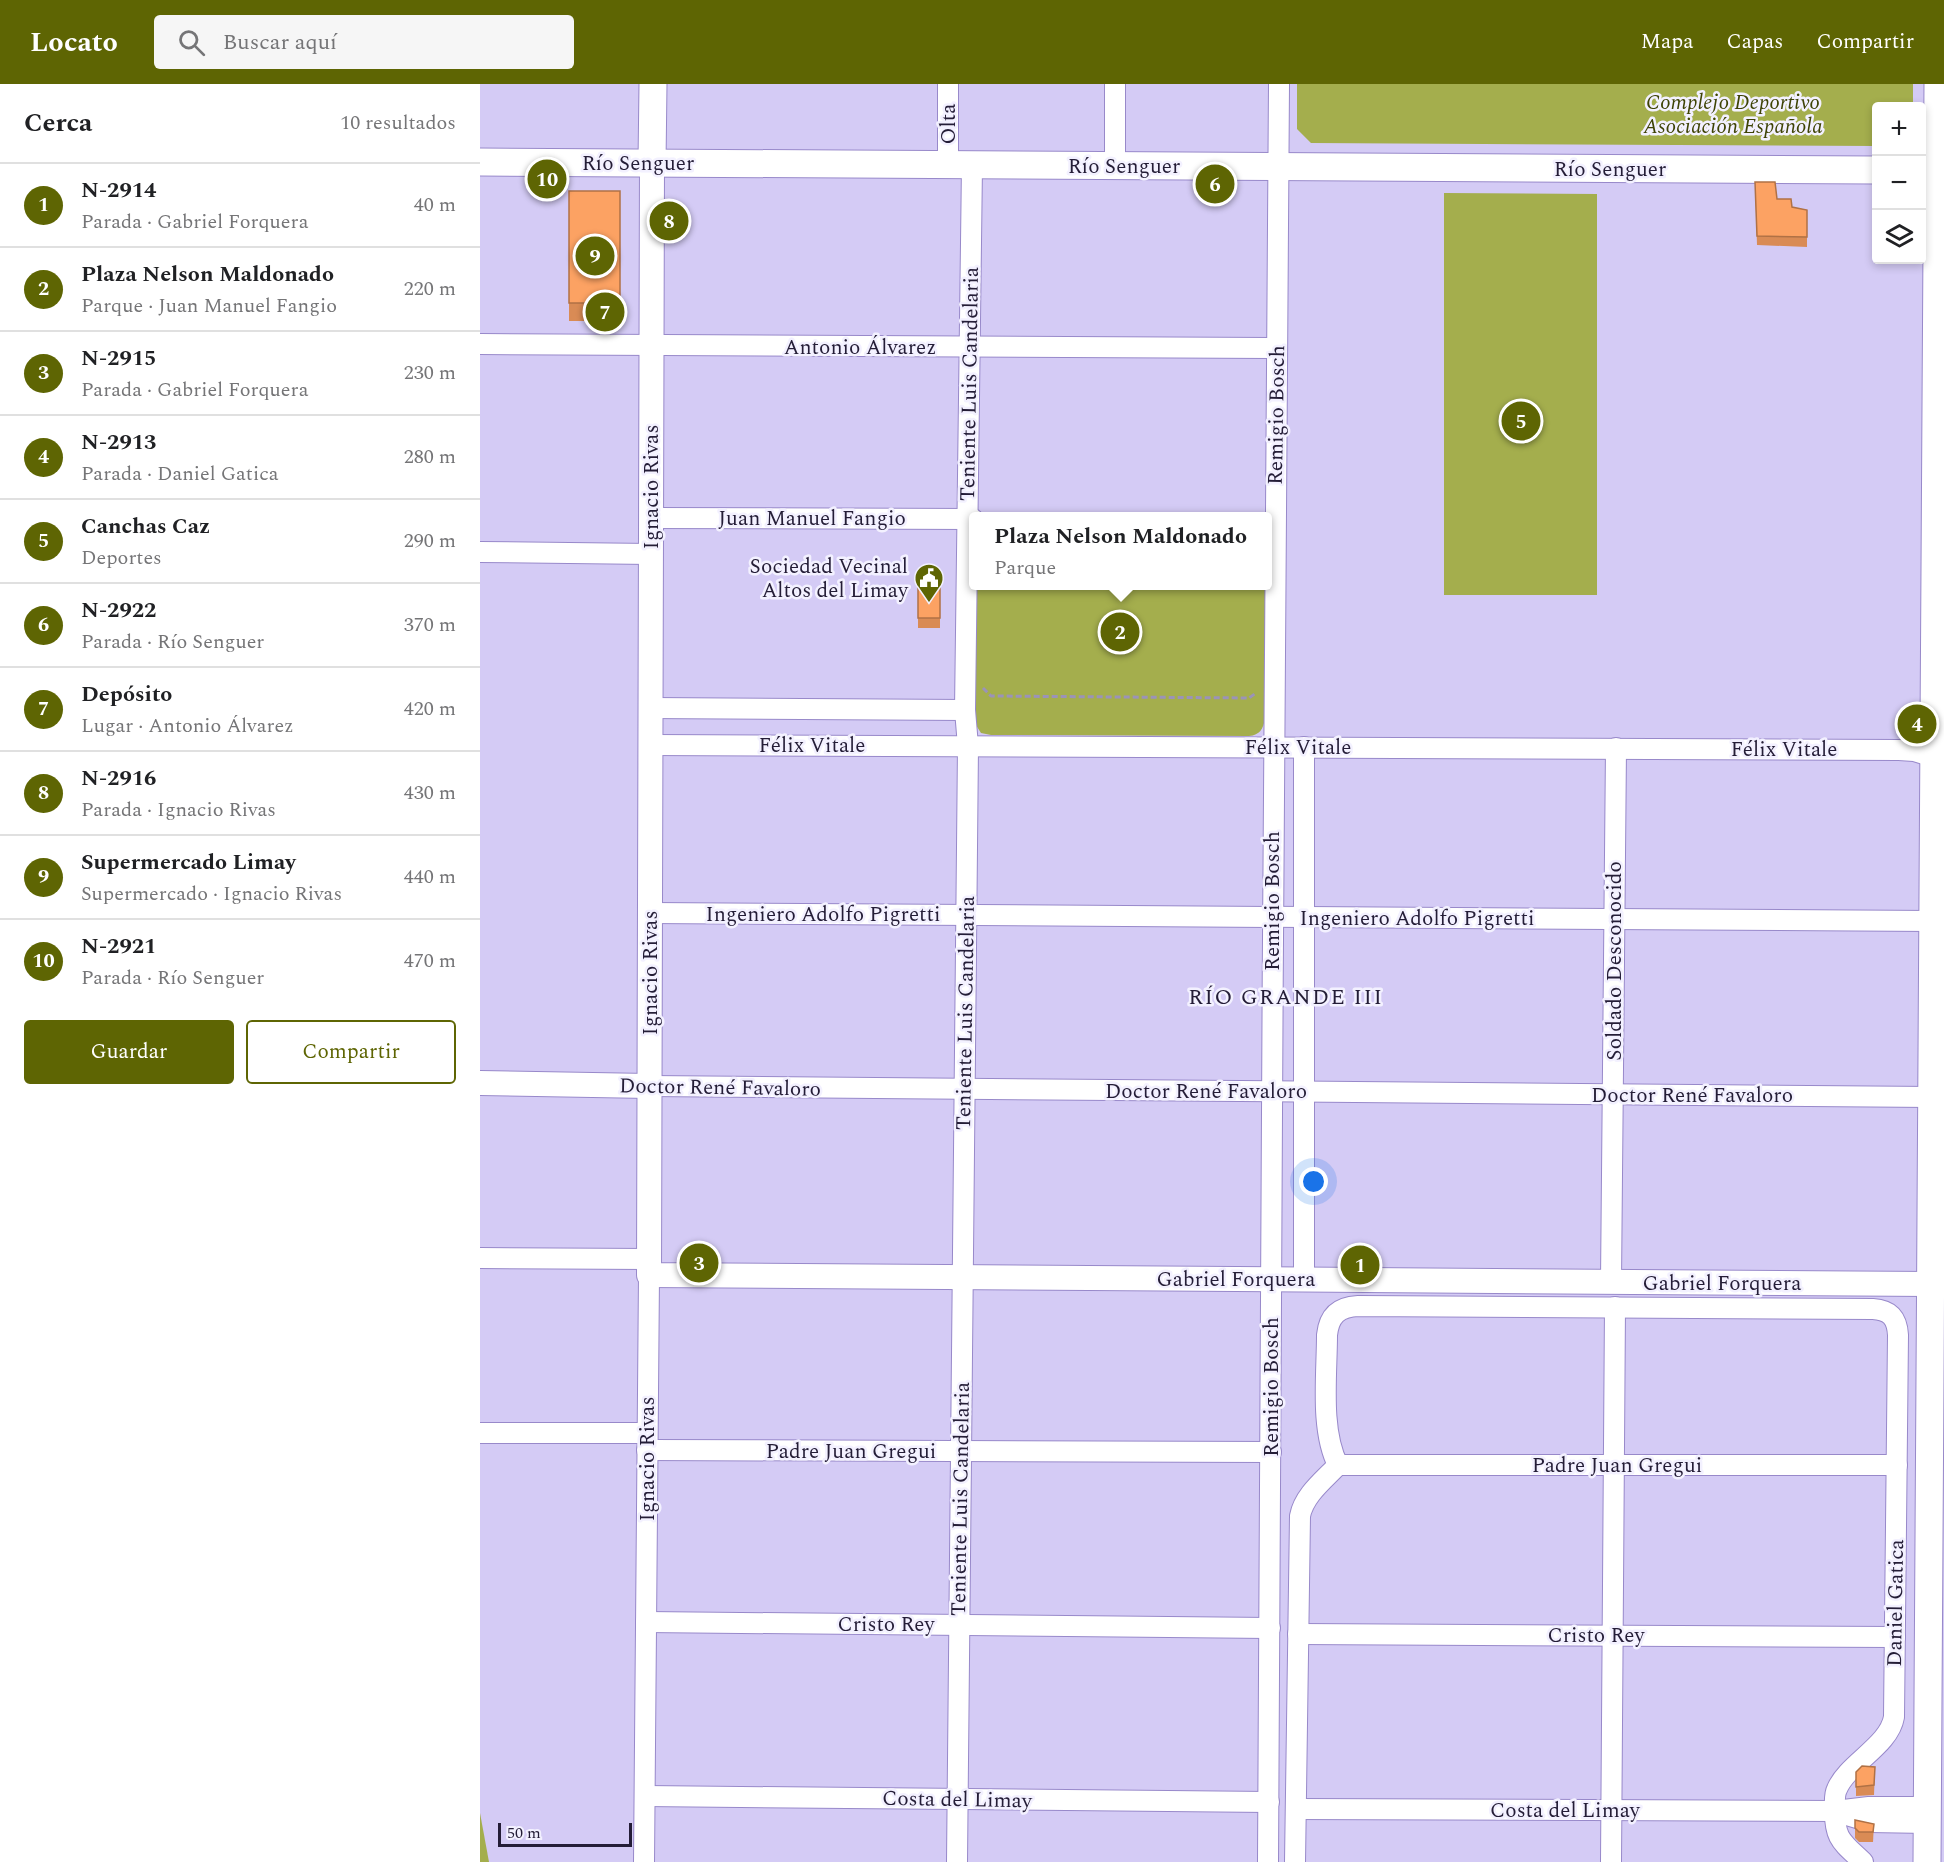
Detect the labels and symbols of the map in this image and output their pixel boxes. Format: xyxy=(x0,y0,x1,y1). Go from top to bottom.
park label: Complejo Deportivo Asociación Española xyxy=(1642,87,1823,143)
street label: Olta xyxy=(933,103,965,144)
street label: Río Senguer xyxy=(582,148,694,180)
street label: Río Senguer xyxy=(1068,151,1180,183)
street label: Río Senguer xyxy=(1554,154,1666,186)
pin: 10 xyxy=(528,156,566,202)
pin: 6 xyxy=(1196,162,1234,206)
pin: 8 xyxy=(650,198,688,244)
pin: 9 xyxy=(576,234,614,279)
street label: Teniente Luis Candelaria xyxy=(952,266,988,501)
pin: 7 xyxy=(586,290,624,334)
street label: Antonio Álvarez xyxy=(784,332,936,364)
street label: Remigio Bosch xyxy=(1260,345,1294,485)
pin: 5 xyxy=(1502,398,1540,444)
street label: Ignacio Rivas xyxy=(636,425,668,549)
street label: Juan Manuel Fangio xyxy=(718,503,906,535)
place label: Sociedad Vecinal Altos del Limay xyxy=(749,551,909,607)
public building icon: Sociedad Vecinal Altos del Limay xyxy=(913,562,945,604)
pin: 2 xyxy=(1100,610,1140,654)
pin: 4 xyxy=(1898,702,1936,746)
street label: Félix Vitale xyxy=(759,730,865,762)
street label: Félix Vitale xyxy=(1245,732,1351,764)
street label: Félix Vitale xyxy=(1731,734,1837,766)
street label: Remigio Bosch xyxy=(1257,831,1289,971)
street label: Soldado Desconocido xyxy=(1599,861,1631,1061)
street label: Teniente Luis Candelaria xyxy=(948,895,984,1130)
street label: Ingeniero Adolfo Pigretti xyxy=(705,899,941,931)
street label: Ingeniero Adolfo Pigretti xyxy=(1299,903,1535,935)
street label: Ignacio Rivas xyxy=(635,911,667,1035)
district label: RÍO GRANDE III xyxy=(1188,981,1384,1014)
street label: Doctor René Favaloro xyxy=(619,1070,821,1106)
street label: Doctor René Favaloro xyxy=(1105,1076,1307,1108)
street label: Doctor René Favaloro xyxy=(1591,1080,1793,1112)
your location xyxy=(1299,1167,1328,1196)
pin: 3 xyxy=(680,1240,718,1286)
pin: 1 xyxy=(1340,1242,1380,1288)
street label: Gabriel Forquera xyxy=(1157,1264,1316,1296)
street label: Gabriel Forquera xyxy=(1643,1268,1802,1300)
street label: Remigio Bosch xyxy=(1256,1317,1288,1457)
street label: Teniente Luis Candelaria xyxy=(943,1381,979,1616)
street label: Ignacio Rivas xyxy=(632,1397,664,1521)
street label: Padre Juan Gregui xyxy=(766,1436,936,1468)
street label: Padre Juan Gregui xyxy=(1532,1450,1702,1482)
street label: Daniel Gatica xyxy=(1879,1538,1913,1667)
street label: Cristo Rey xyxy=(837,1609,936,1641)
street label: Cristo Rey xyxy=(1547,1620,1646,1652)
street label: Costa del Limay xyxy=(882,1783,1033,1817)
street label: Costa del Limay xyxy=(1490,1795,1641,1827)
scale bar xyxy=(498,1820,632,1848)

